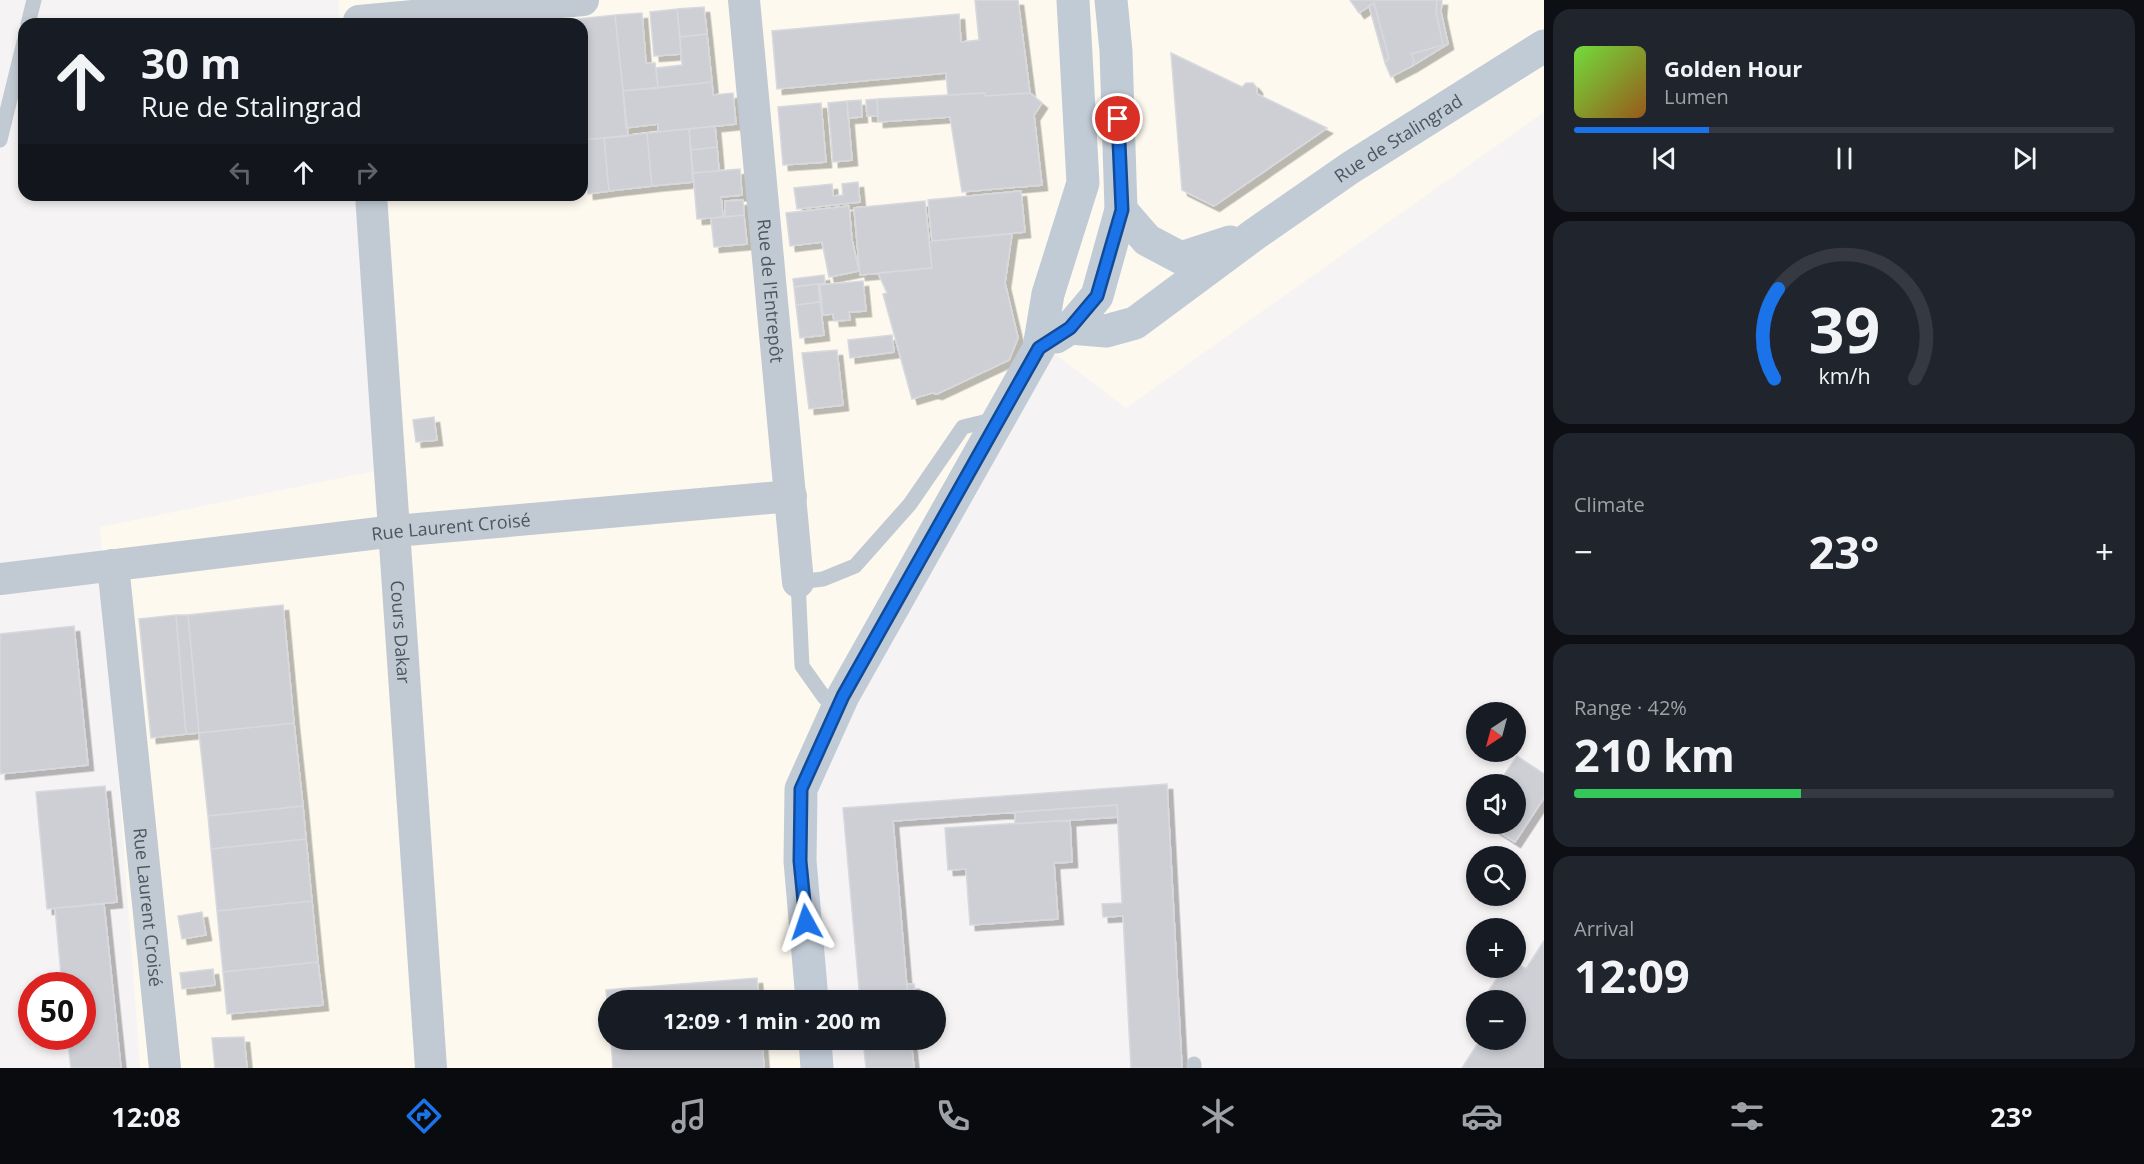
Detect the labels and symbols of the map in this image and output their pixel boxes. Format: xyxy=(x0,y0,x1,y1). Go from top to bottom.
street label: Rue de Stalingrad xyxy=(1329,88,1467,188)
pin xyxy=(1092,93,1143,144)
street label: Rue de l'Entrepôt xyxy=(752,218,790,364)
street label: Rue Laurent Croisé xyxy=(370,507,532,546)
street label: Cours Dakar xyxy=(386,579,417,685)
north arrow xyxy=(1466,702,1526,762)
street label: Rue Laurent Croisé xyxy=(128,826,169,988)
position arrow xyxy=(774,890,838,954)
speed limit sign: 50 xyxy=(18,972,96,1050)

